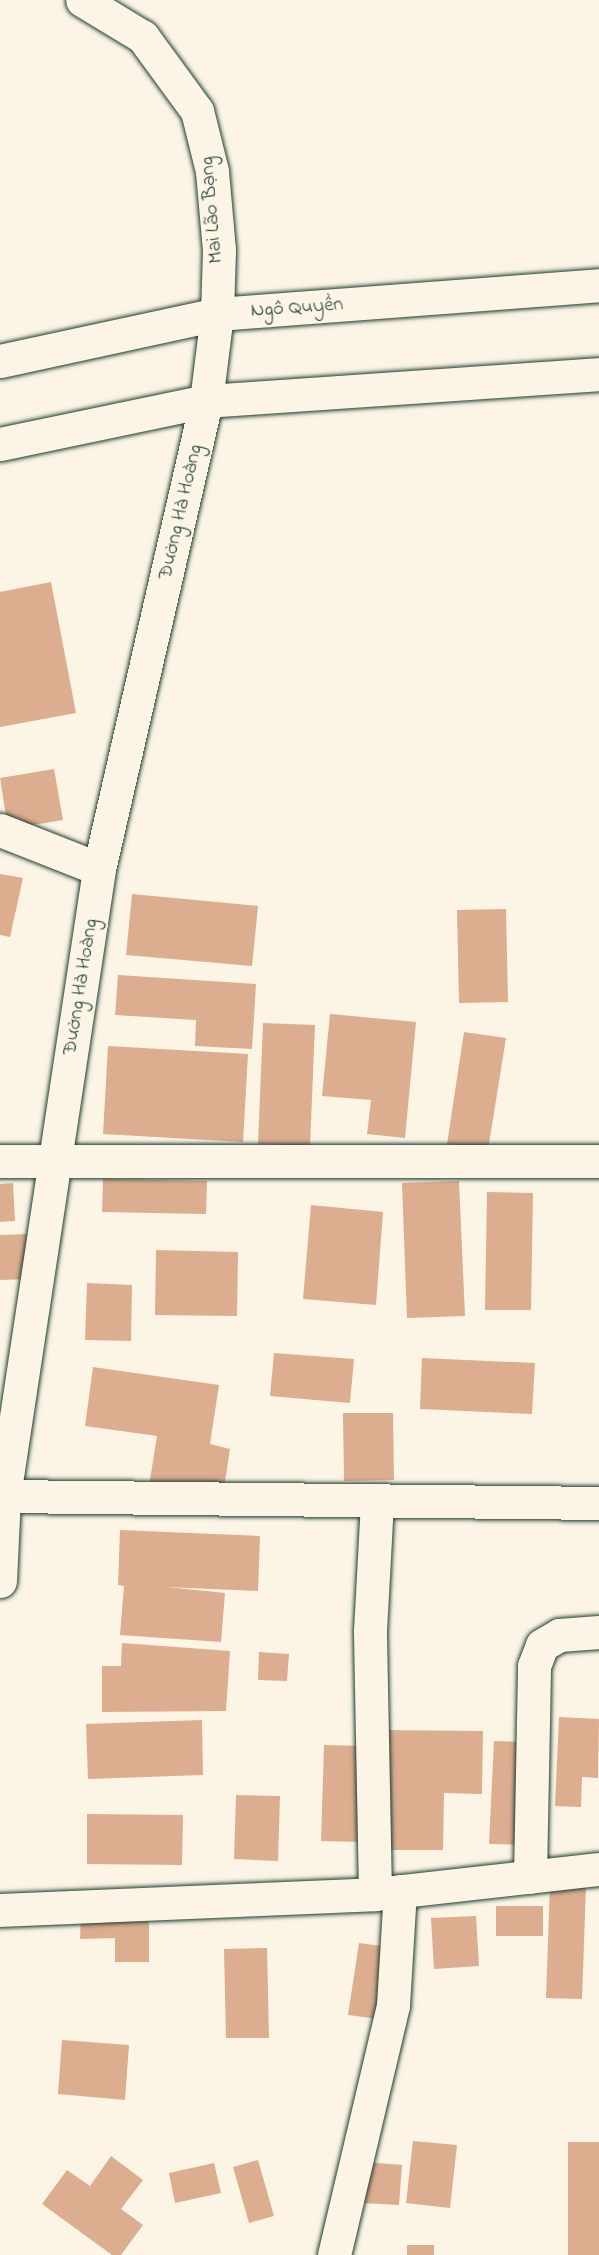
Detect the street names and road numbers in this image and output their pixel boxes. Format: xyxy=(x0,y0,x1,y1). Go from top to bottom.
street label: Mai Lão Bạng xyxy=(195,155,229,265)
street label: Ngô Quyền xyxy=(250,293,344,323)
street label: Đường Hà Hoàng xyxy=(154,442,208,582)
street label: Đường Hà Hoàng xyxy=(58,917,104,1057)

